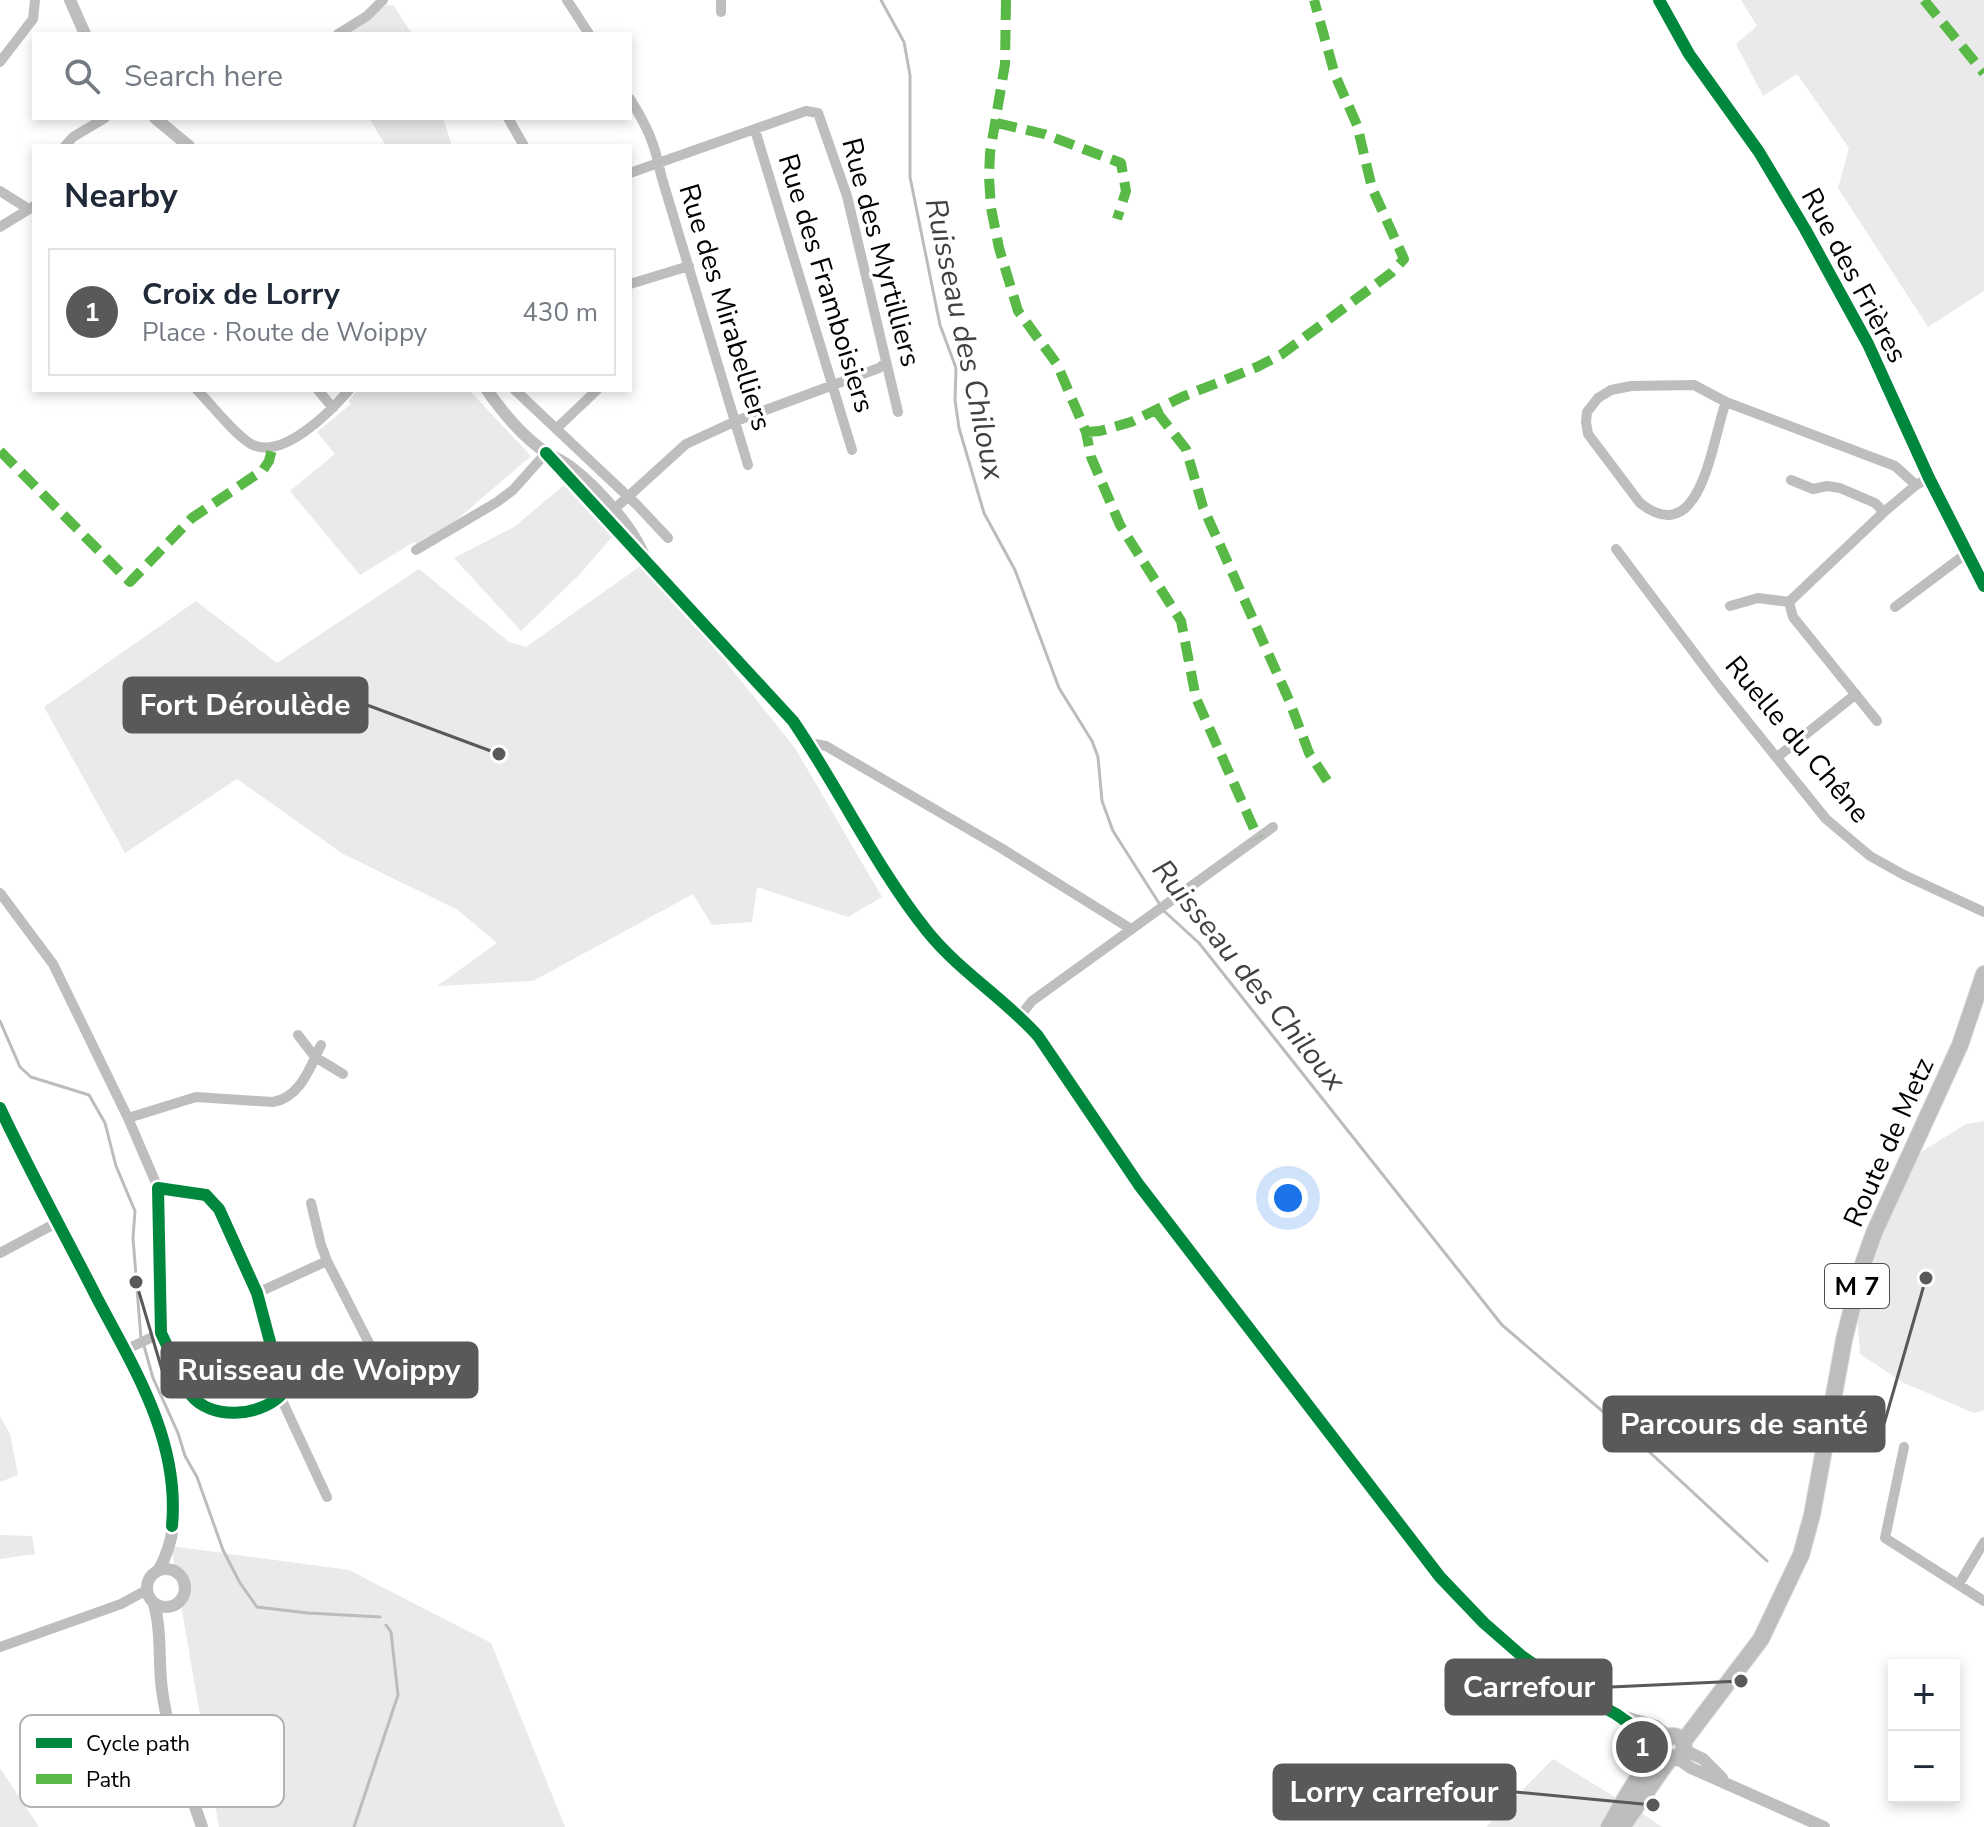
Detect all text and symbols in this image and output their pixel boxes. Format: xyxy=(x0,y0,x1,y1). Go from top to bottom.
search box xyxy=(32,32,632,120)
icon: search xyxy=(60,54,104,98)
text: Search here xyxy=(124,56,283,97)
street label: Rue des Myrtilliers xyxy=(832,134,930,371)
street label: Rue des Framboisiers xyxy=(769,149,884,417)
text: Nearby xyxy=(64,173,178,219)
street label: Rue des Mirabelliers xyxy=(669,179,781,435)
street label: Rue des Frières xyxy=(1792,181,1916,370)
water label: Ruisseau des Chiloux xyxy=(915,195,1015,485)
text: Croix de Lorry xyxy=(142,274,340,315)
text: 1 xyxy=(84,295,100,330)
text: 430 m xyxy=(522,295,598,330)
text: Place · Route de Woippy xyxy=(142,315,427,350)
street label: Ruelle du Chêne xyxy=(1716,648,1878,831)
callout: Fort Déroulède xyxy=(124,678,367,732)
text: Fort Déroulède xyxy=(139,685,351,726)
water label: Ruisseau des Chiloux xyxy=(1142,851,1356,1101)
street label: Route de Metz xyxy=(1835,1052,1943,1233)
your location xyxy=(1268,1178,1308,1218)
road number: M 7 xyxy=(1825,1264,1889,1308)
callout: Ruisseau de Woippy xyxy=(162,1343,477,1397)
text: Ruisseau de Woippy xyxy=(177,1350,461,1391)
callout: Parcours de santé xyxy=(1604,1397,1884,1451)
text: Parcours de santé xyxy=(1620,1404,1868,1445)
map controls xyxy=(1888,1659,1960,1803)
button: + xyxy=(1888,1659,1960,1731)
callout: Carrefour xyxy=(1446,1660,1611,1714)
text: Carrefour xyxy=(1463,1667,1596,1708)
legend xyxy=(20,1715,284,1807)
pin: 1 xyxy=(1616,1717,1668,1777)
text: Cycle path xyxy=(86,1729,190,1759)
button: − xyxy=(1888,1731,1960,1803)
text: Path xyxy=(86,1765,131,1795)
callout: Lorry carrefour xyxy=(1274,1765,1515,1819)
text: Lorry carrefour xyxy=(1289,1772,1499,1813)

